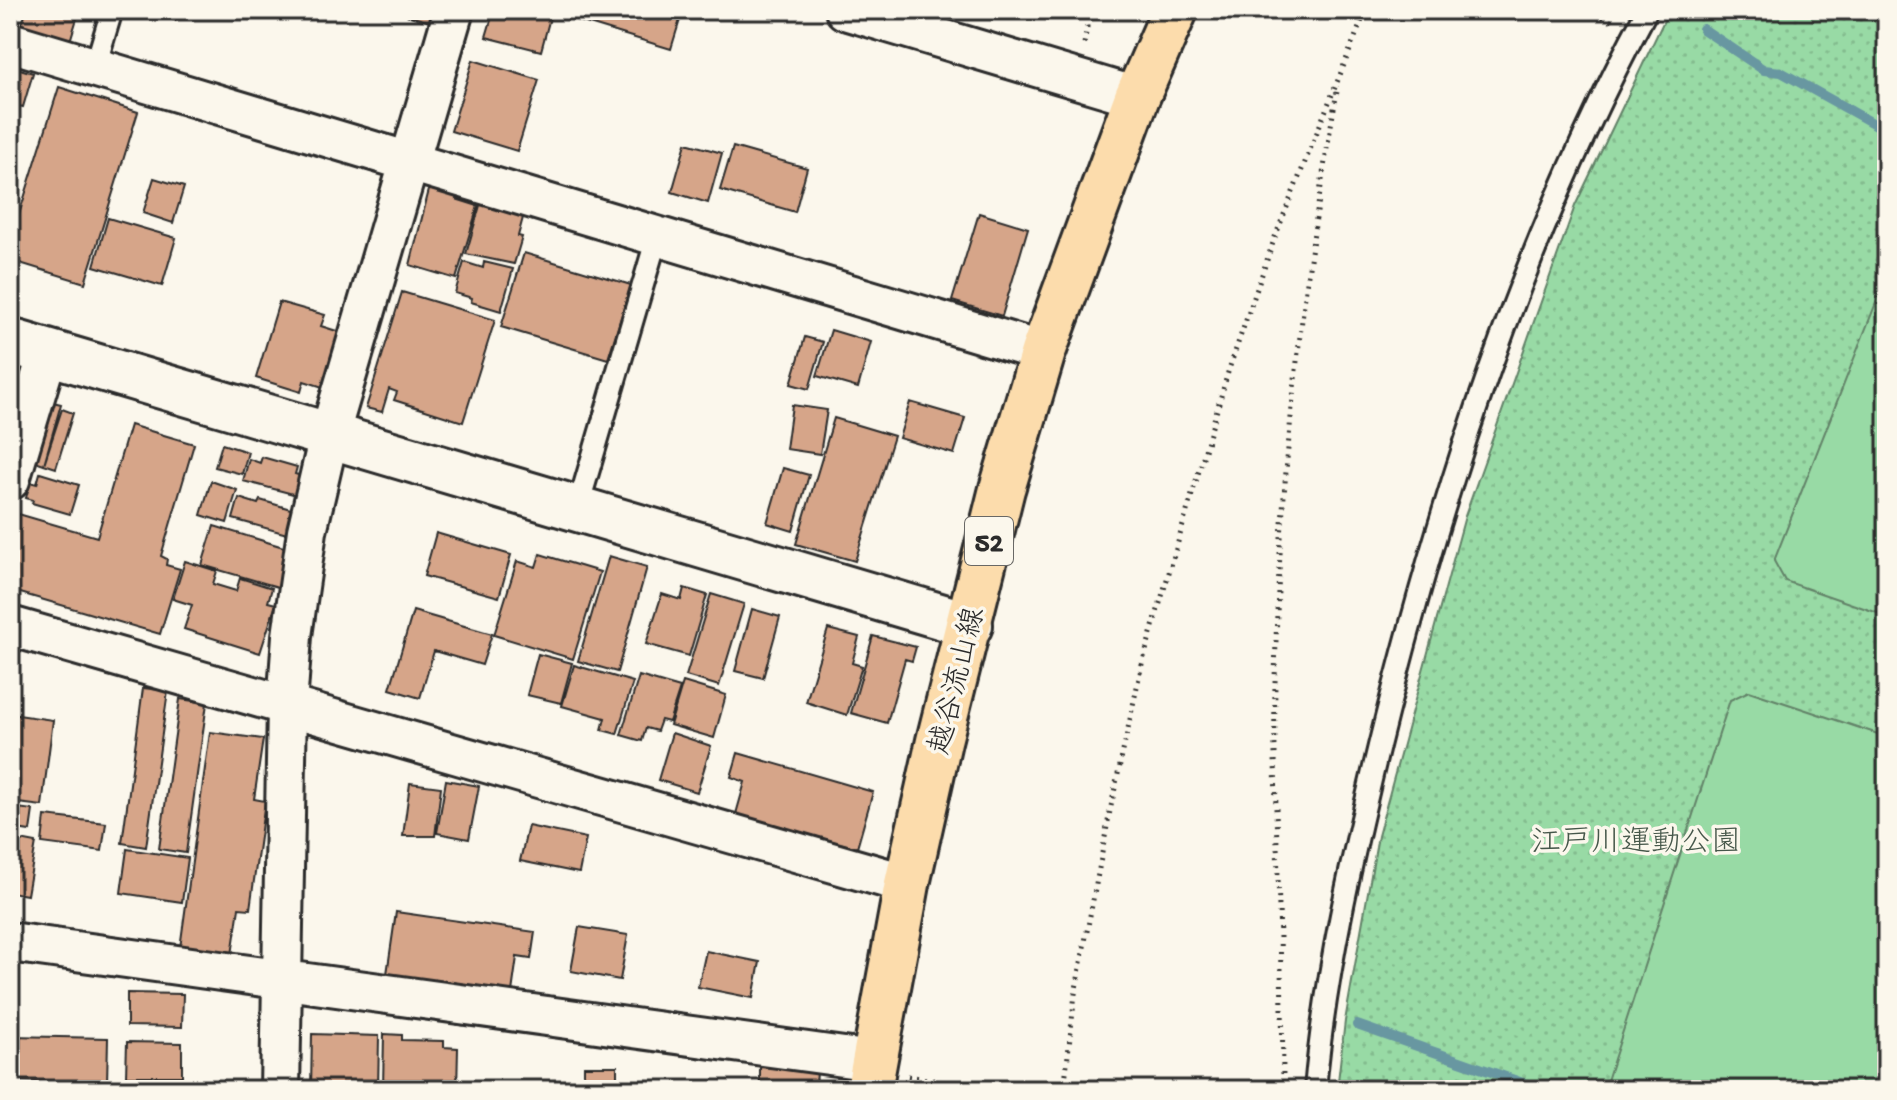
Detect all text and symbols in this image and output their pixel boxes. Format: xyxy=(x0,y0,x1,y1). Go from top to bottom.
road number: 52 xyxy=(965,517,1013,565)
street label: 越谷流山線 xyxy=(922,604,994,758)
park label: 江戸川運動公園 xyxy=(1531,826,1741,862)

